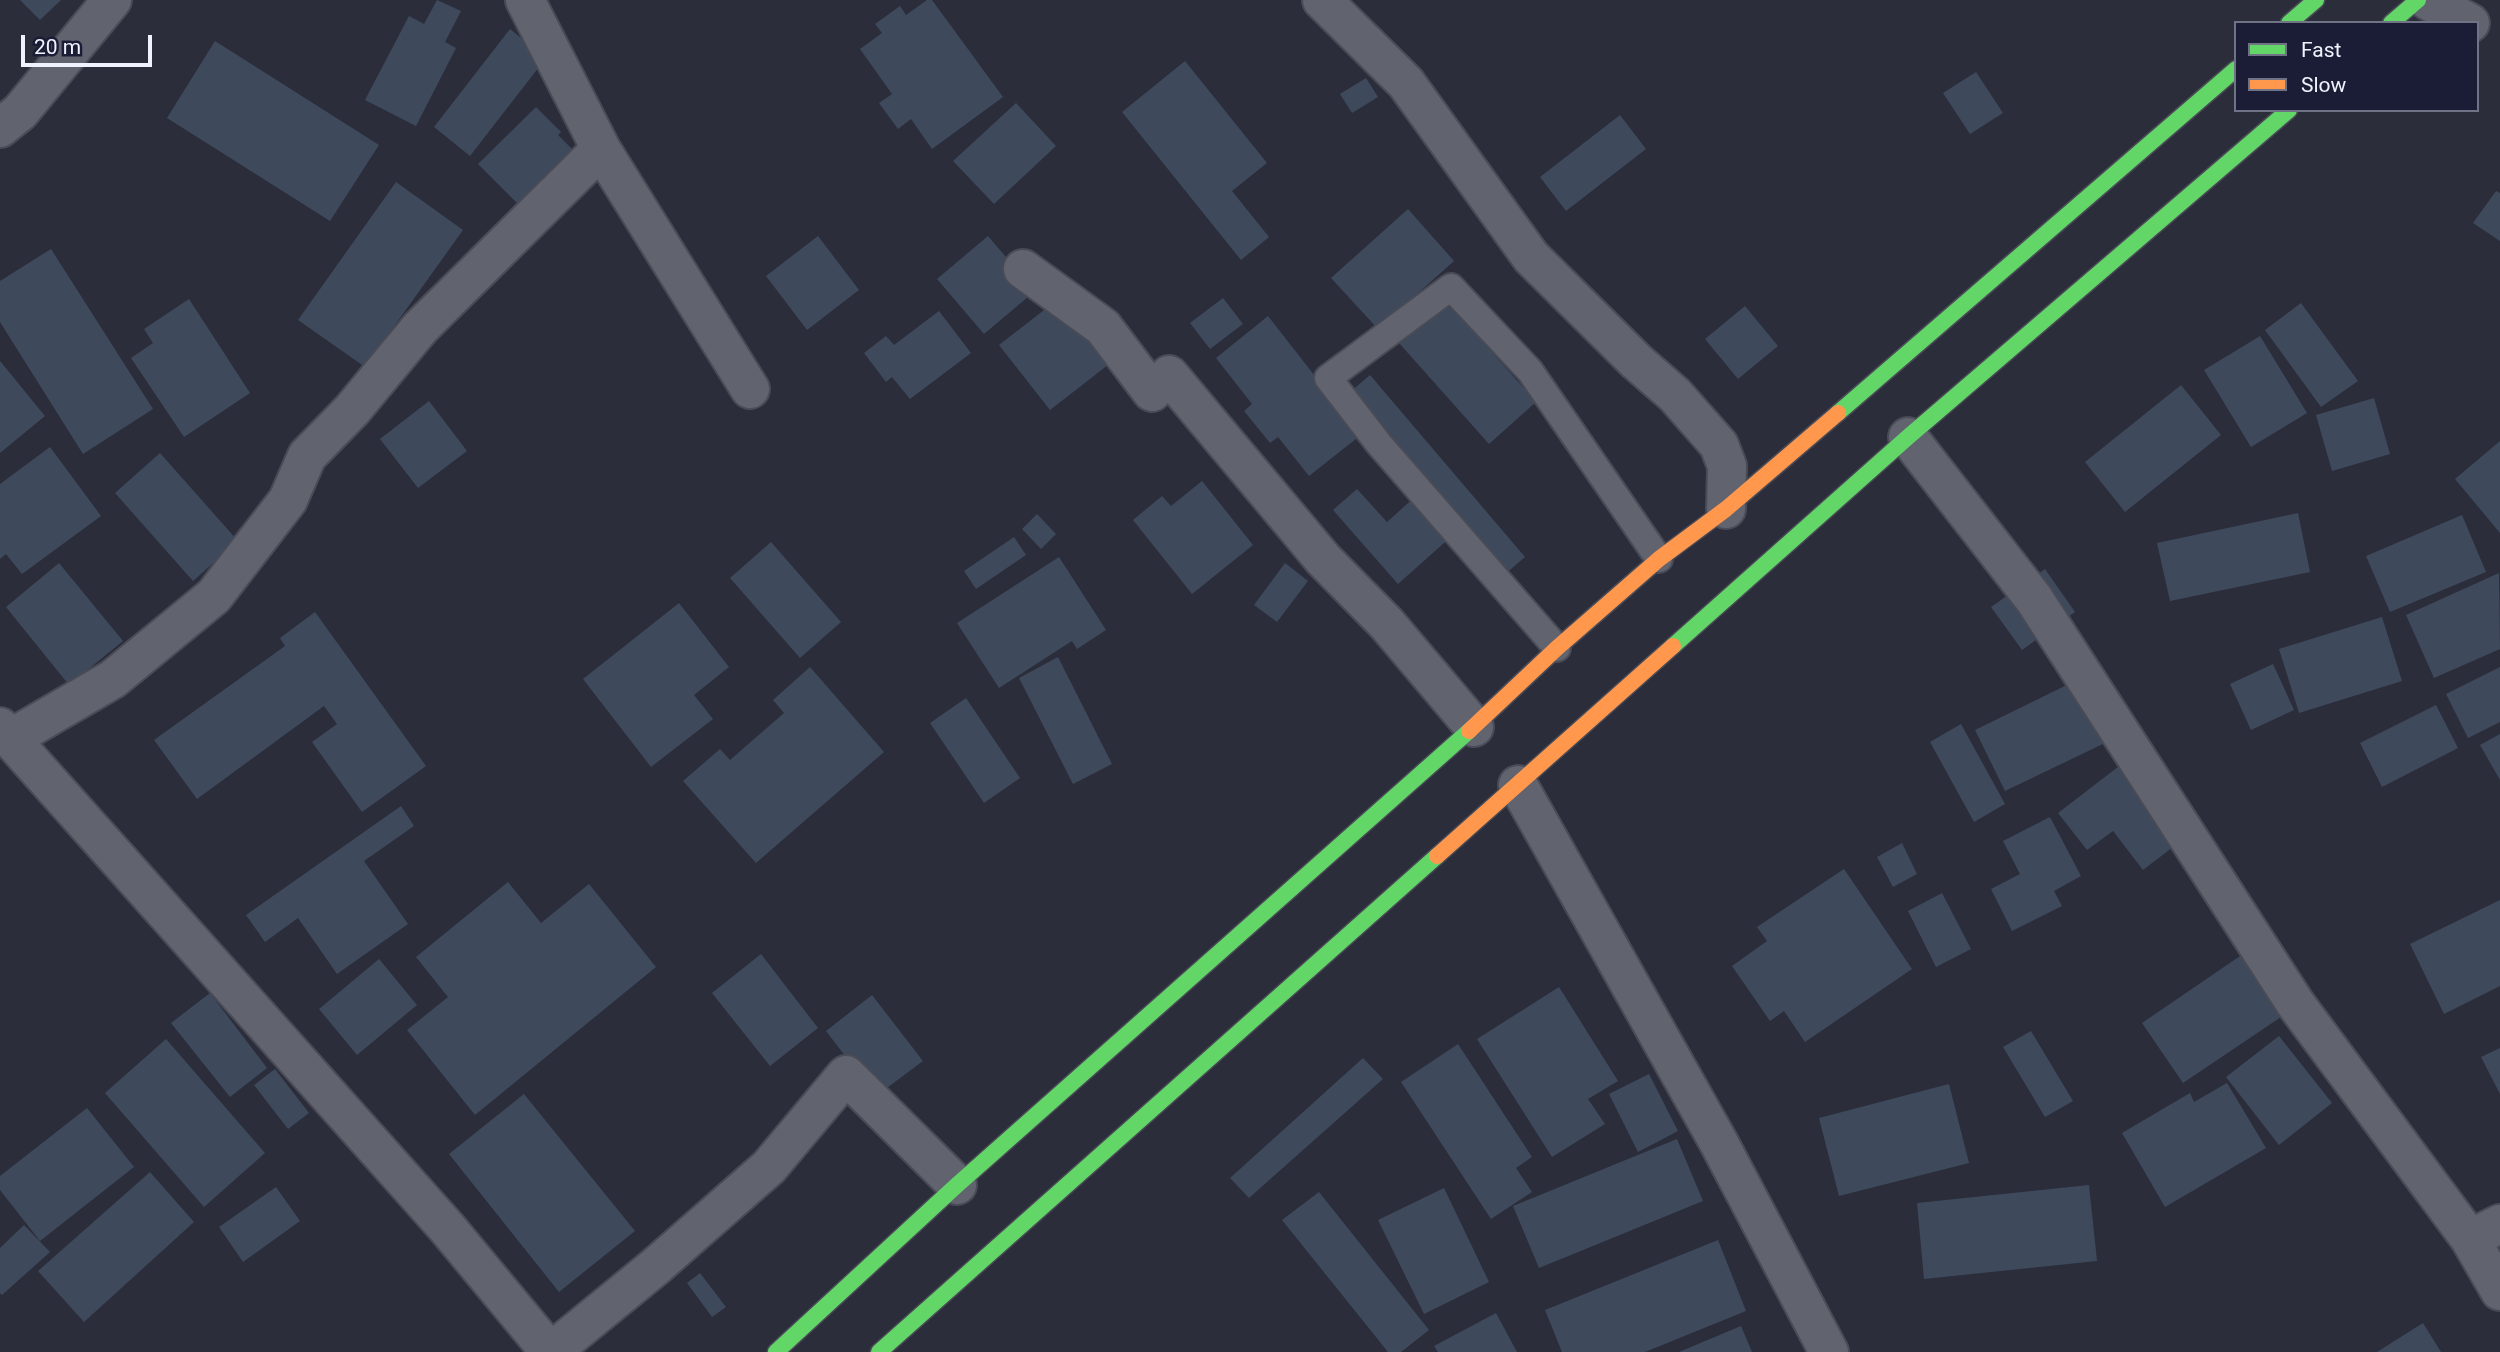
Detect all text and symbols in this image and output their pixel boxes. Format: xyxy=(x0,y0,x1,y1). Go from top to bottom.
scale bar xyxy=(24,21,156,65)
legend xyxy=(2234,21,2479,112)
text: 20 m xyxy=(34,35,81,59)
text: Fast xyxy=(2301,38,2341,62)
text: Slow xyxy=(2301,73,2346,97)

